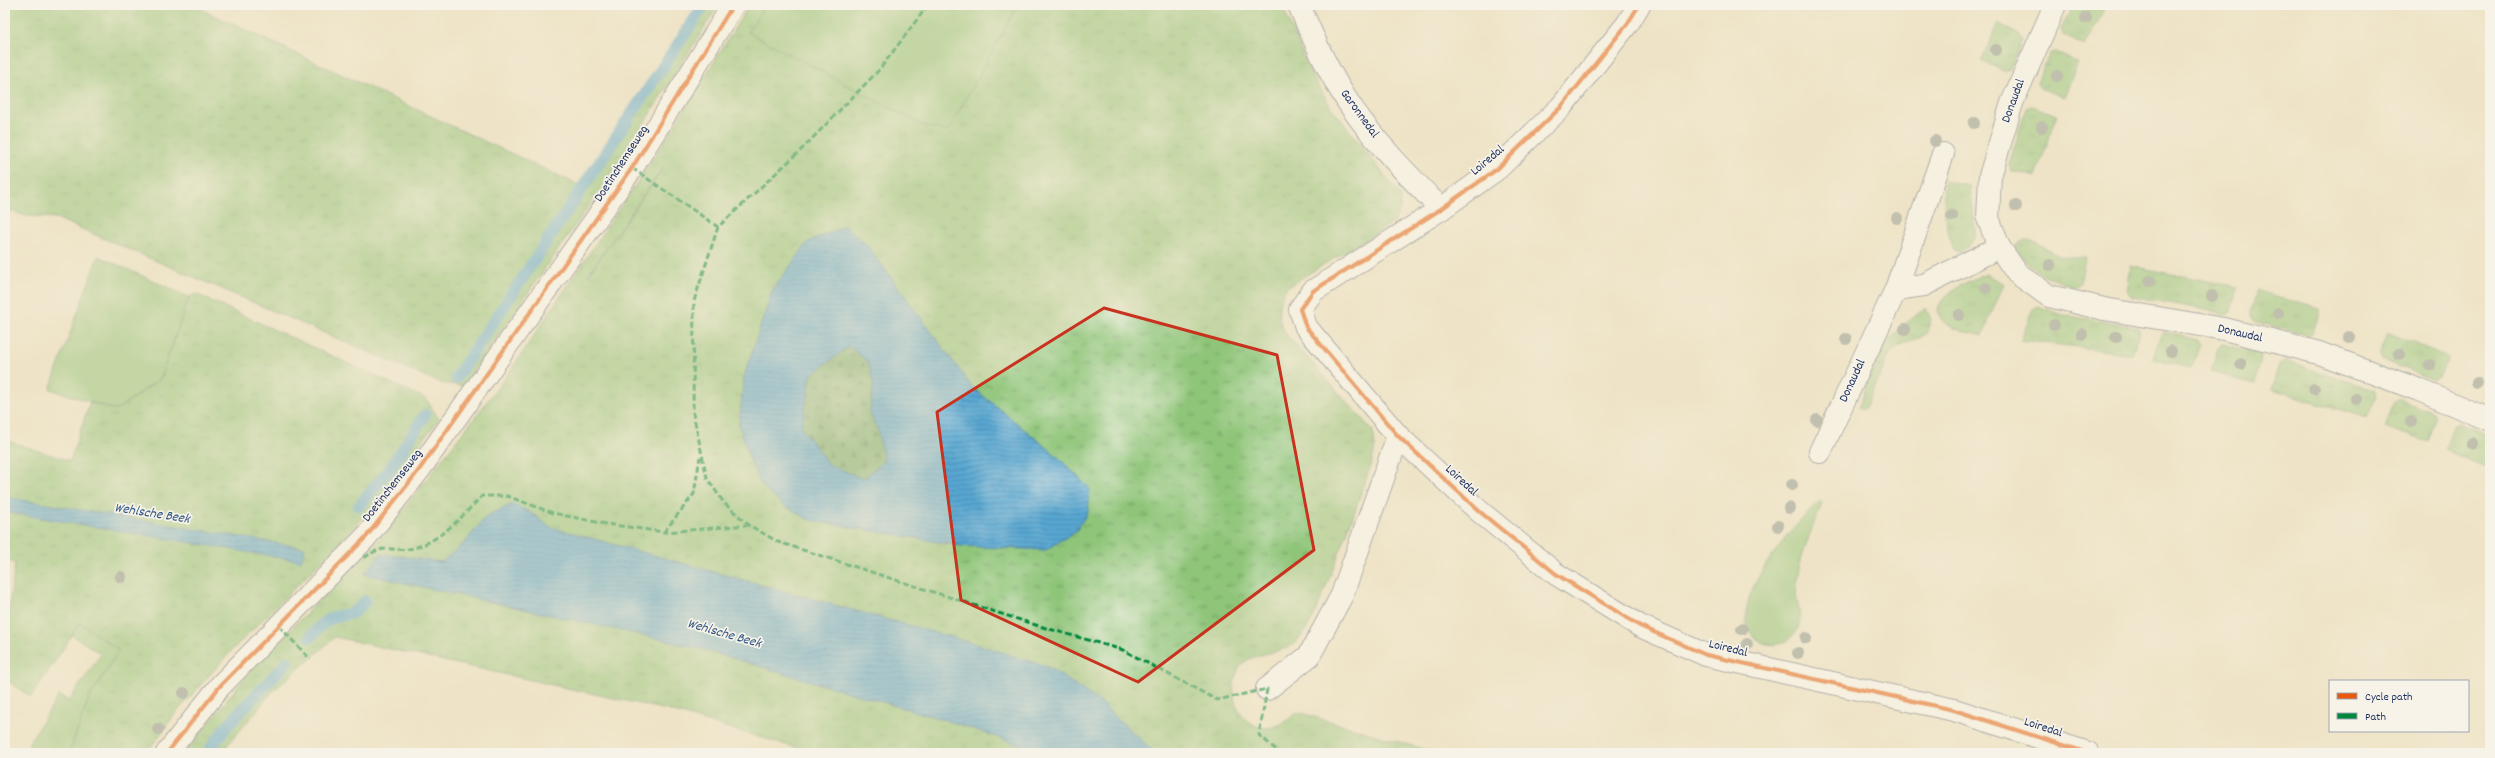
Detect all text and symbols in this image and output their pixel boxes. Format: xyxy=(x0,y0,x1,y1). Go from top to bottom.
street label: Donaudal xyxy=(1997,76,2031,126)
street label: Garonnedal xyxy=(1335,86,1383,142)
street label: Doetinchemseweg xyxy=(590,122,654,206)
street label: Loiredal xyxy=(1467,141,1509,181)
street label: Donaudal xyxy=(2216,320,2264,348)
street label: Donaudal xyxy=(1835,356,1871,406)
street label: Doetinchemseweg xyxy=(358,445,428,527)
street label: Loiredal xyxy=(1440,461,1482,501)
water label: Wehlsche Beek xyxy=(113,498,192,530)
water label: Wehlsche Beek xyxy=(685,614,764,654)
street label: Loiredal xyxy=(1707,635,1749,663)
legend xyxy=(2329,680,2469,732)
text: Cycle path xyxy=(2365,689,2413,706)
text: Path xyxy=(2365,709,2386,726)
street label: Loiredal xyxy=(2021,713,2065,743)

